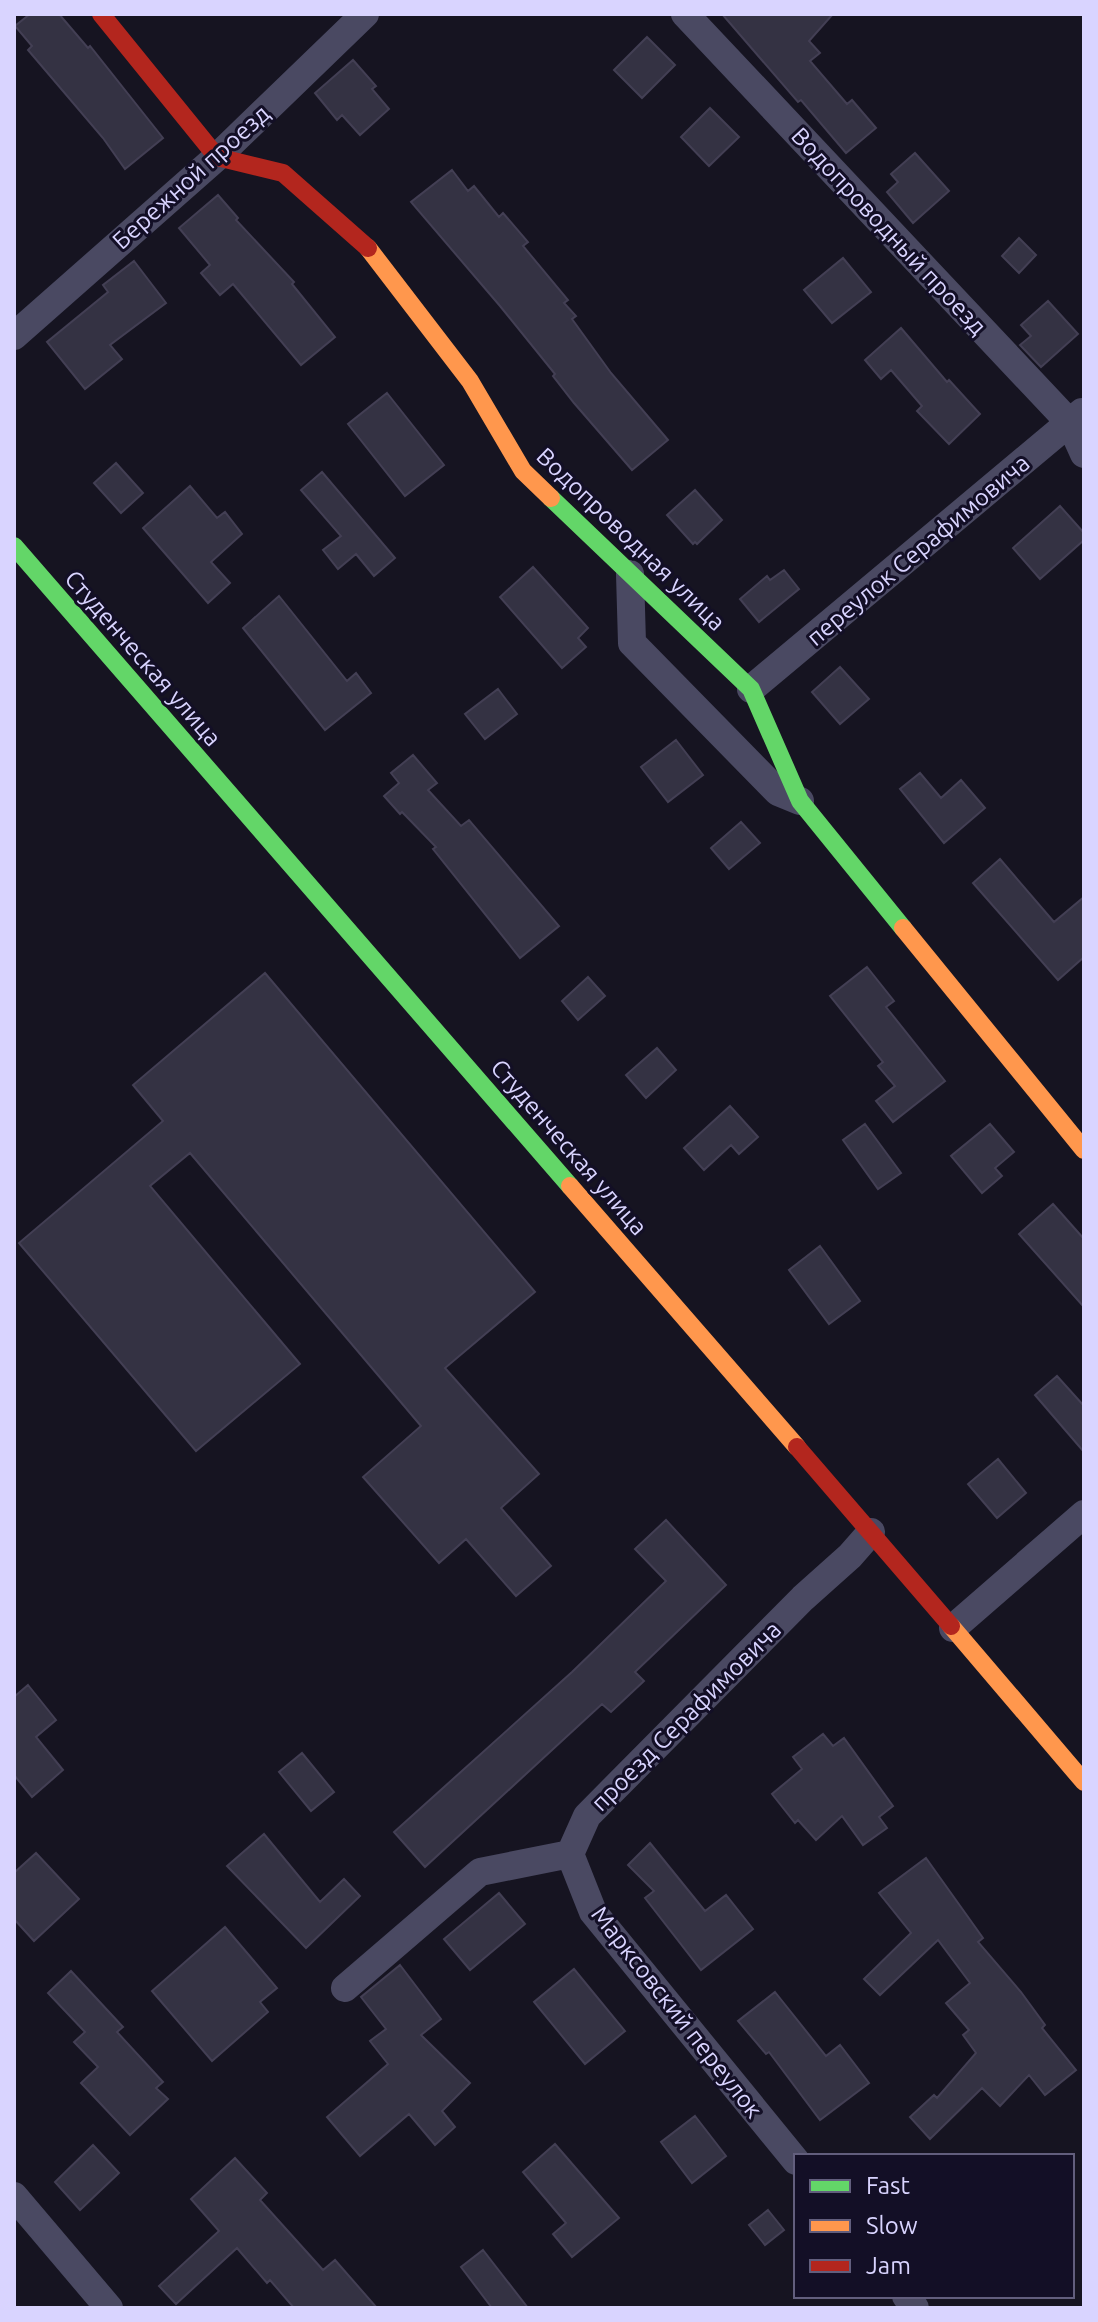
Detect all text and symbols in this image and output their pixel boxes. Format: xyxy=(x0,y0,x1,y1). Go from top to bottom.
street label: Бережной проезд xyxy=(107,100,275,254)
street label: Водопроводный проезд xyxy=(786,122,992,340)
street label: Водопроводная улица xyxy=(531,442,731,636)
street label: переулок Серафимовича xyxy=(801,449,1035,651)
street label: Студенческая улица xyxy=(59,565,227,751)
street label: Студенческая улица xyxy=(485,1054,653,1240)
street label: проезд Серафимовича xyxy=(586,1616,786,1816)
street label: Марксовский переулок xyxy=(586,1901,768,2123)
legend xyxy=(794,2154,1074,2298)
text: Fast xyxy=(866,2172,910,2199)
text: Slow xyxy=(866,2212,918,2239)
text: Jam xyxy=(866,2252,911,2279)

